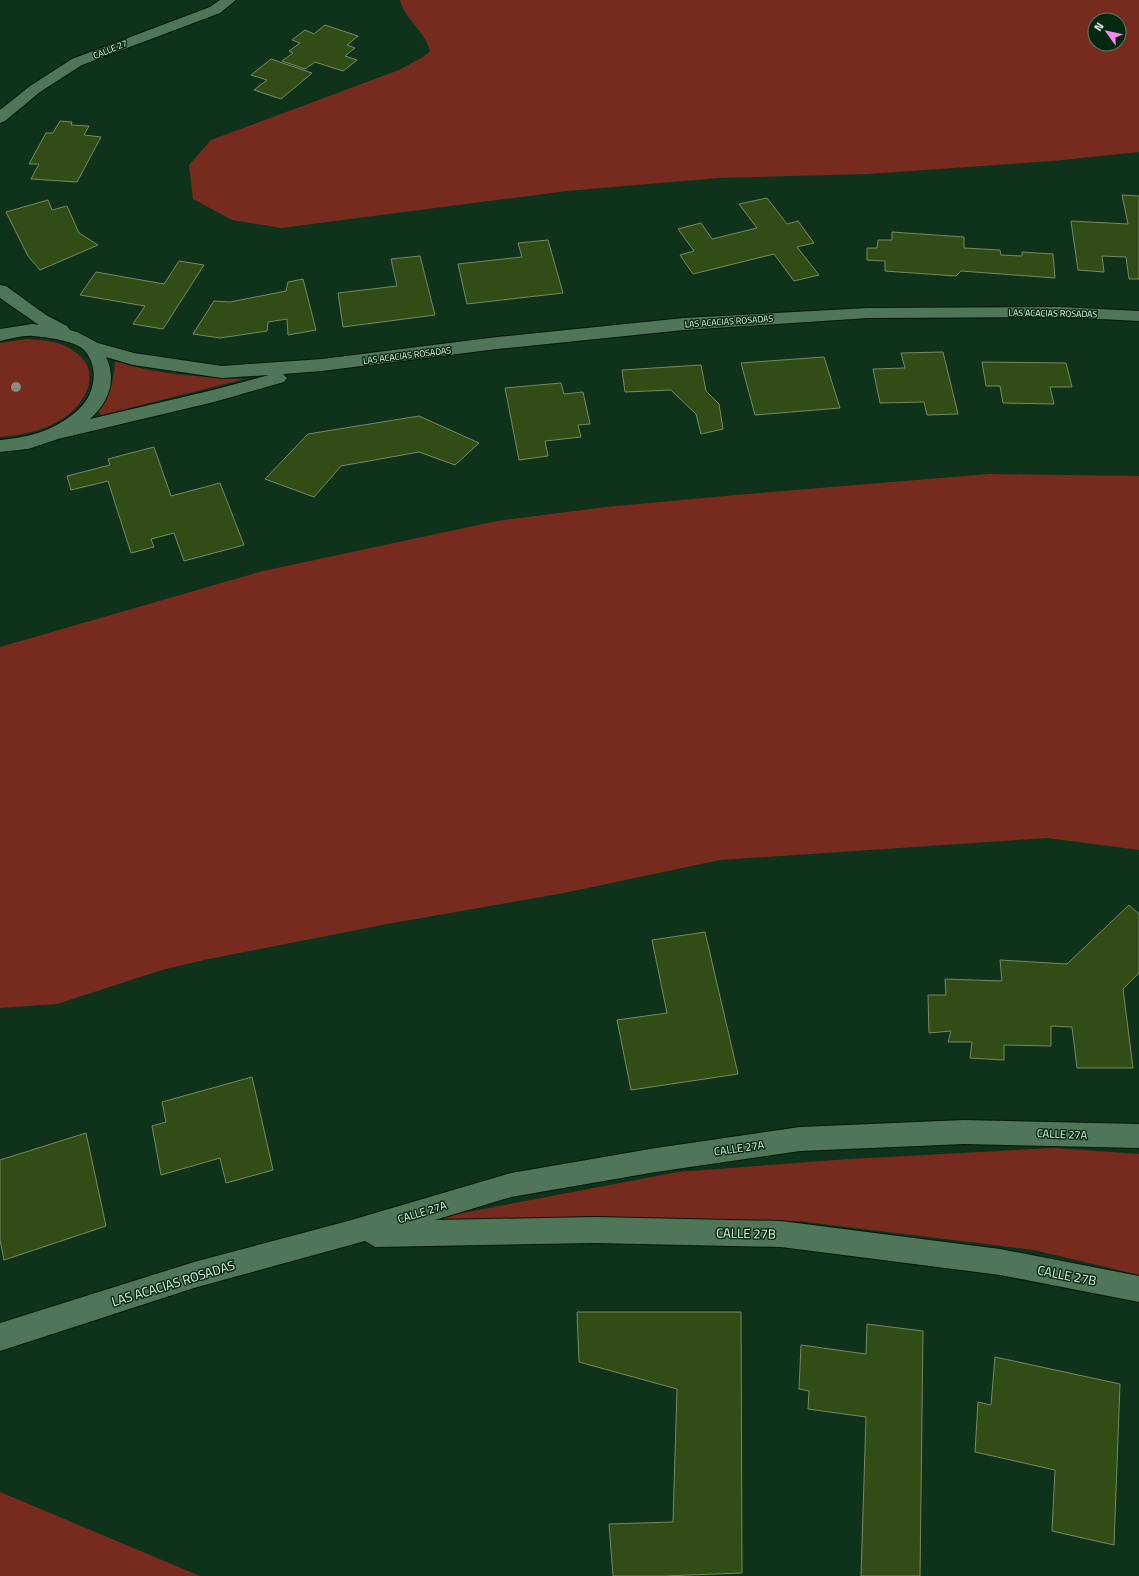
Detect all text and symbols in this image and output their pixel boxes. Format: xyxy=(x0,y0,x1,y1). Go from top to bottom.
north arrow xyxy=(1087,12,1127,52)
text: N xyxy=(1090,19,1107,34)
street label: CALLE 27 xyxy=(91,36,129,62)
street label: LAS ACACIAS ROSADAS xyxy=(1009,306,1098,320)
street label: LAS ACACIAS ROSADAS xyxy=(684,311,774,331)
street label: LAS ACACIAS ROSADAS xyxy=(362,343,452,367)
street label: CALLE 27A xyxy=(1037,1125,1088,1143)
street label: CALLE 27A xyxy=(713,1137,766,1159)
street label: CALLE 27A xyxy=(396,1197,449,1227)
street label: CALLE 27B xyxy=(716,1222,776,1244)
street label: LAS ACACIAS ROSADAS xyxy=(109,1255,237,1311)
street label: CALLE 27B xyxy=(1036,1259,1098,1291)

